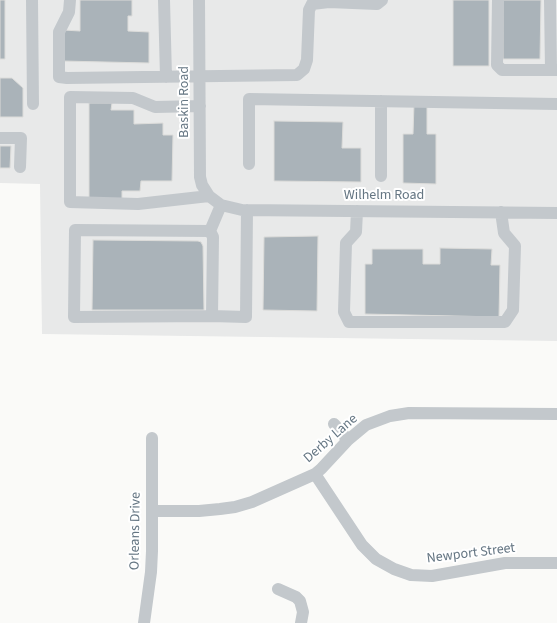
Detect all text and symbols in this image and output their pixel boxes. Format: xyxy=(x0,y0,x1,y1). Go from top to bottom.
street label: Baskin Road xyxy=(177,66,193,138)
street label: Wilhelm Road xyxy=(344,188,424,204)
street label: Derby Lane xyxy=(301,411,361,467)
street label: Orleans Drive xyxy=(127,492,145,570)
street label: Newport Street xyxy=(426,540,516,568)

